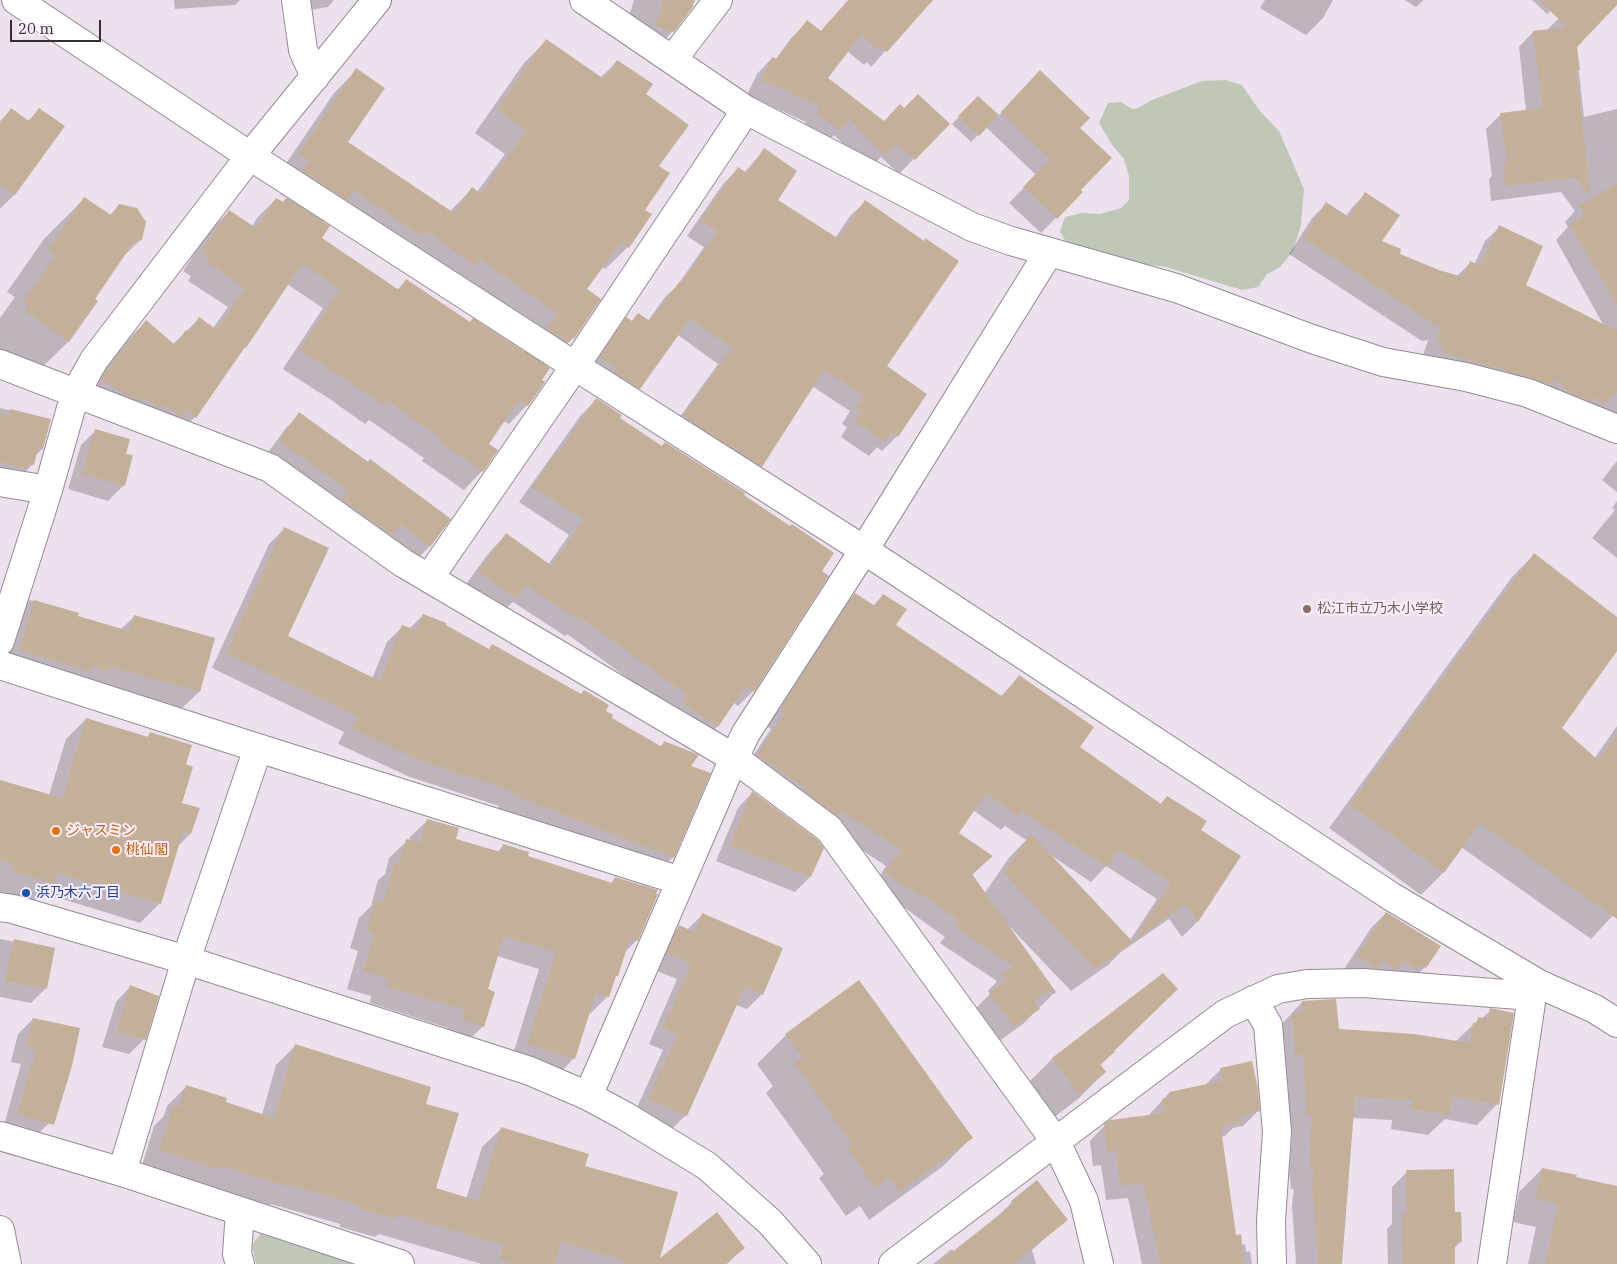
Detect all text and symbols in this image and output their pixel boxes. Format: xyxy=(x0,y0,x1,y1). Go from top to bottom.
scale bar xyxy=(12,10,104,42)
text: 20 m xyxy=(18,19,54,38)
place label: 松江市立乃木小学校 xyxy=(1317,601,1443,617)
marker: 松江市立乃木小学校 xyxy=(1301,603,1313,615)
place label: ジャスミン xyxy=(66,823,136,839)
marker: ジャスミン xyxy=(50,825,62,837)
place label: 桃仙閣 xyxy=(126,842,168,858)
marker: 桃仙閣 xyxy=(110,844,122,856)
place label: 浜乃木六丁目 xyxy=(36,885,120,901)
marker: 浜乃木六丁目 xyxy=(20,887,32,899)

